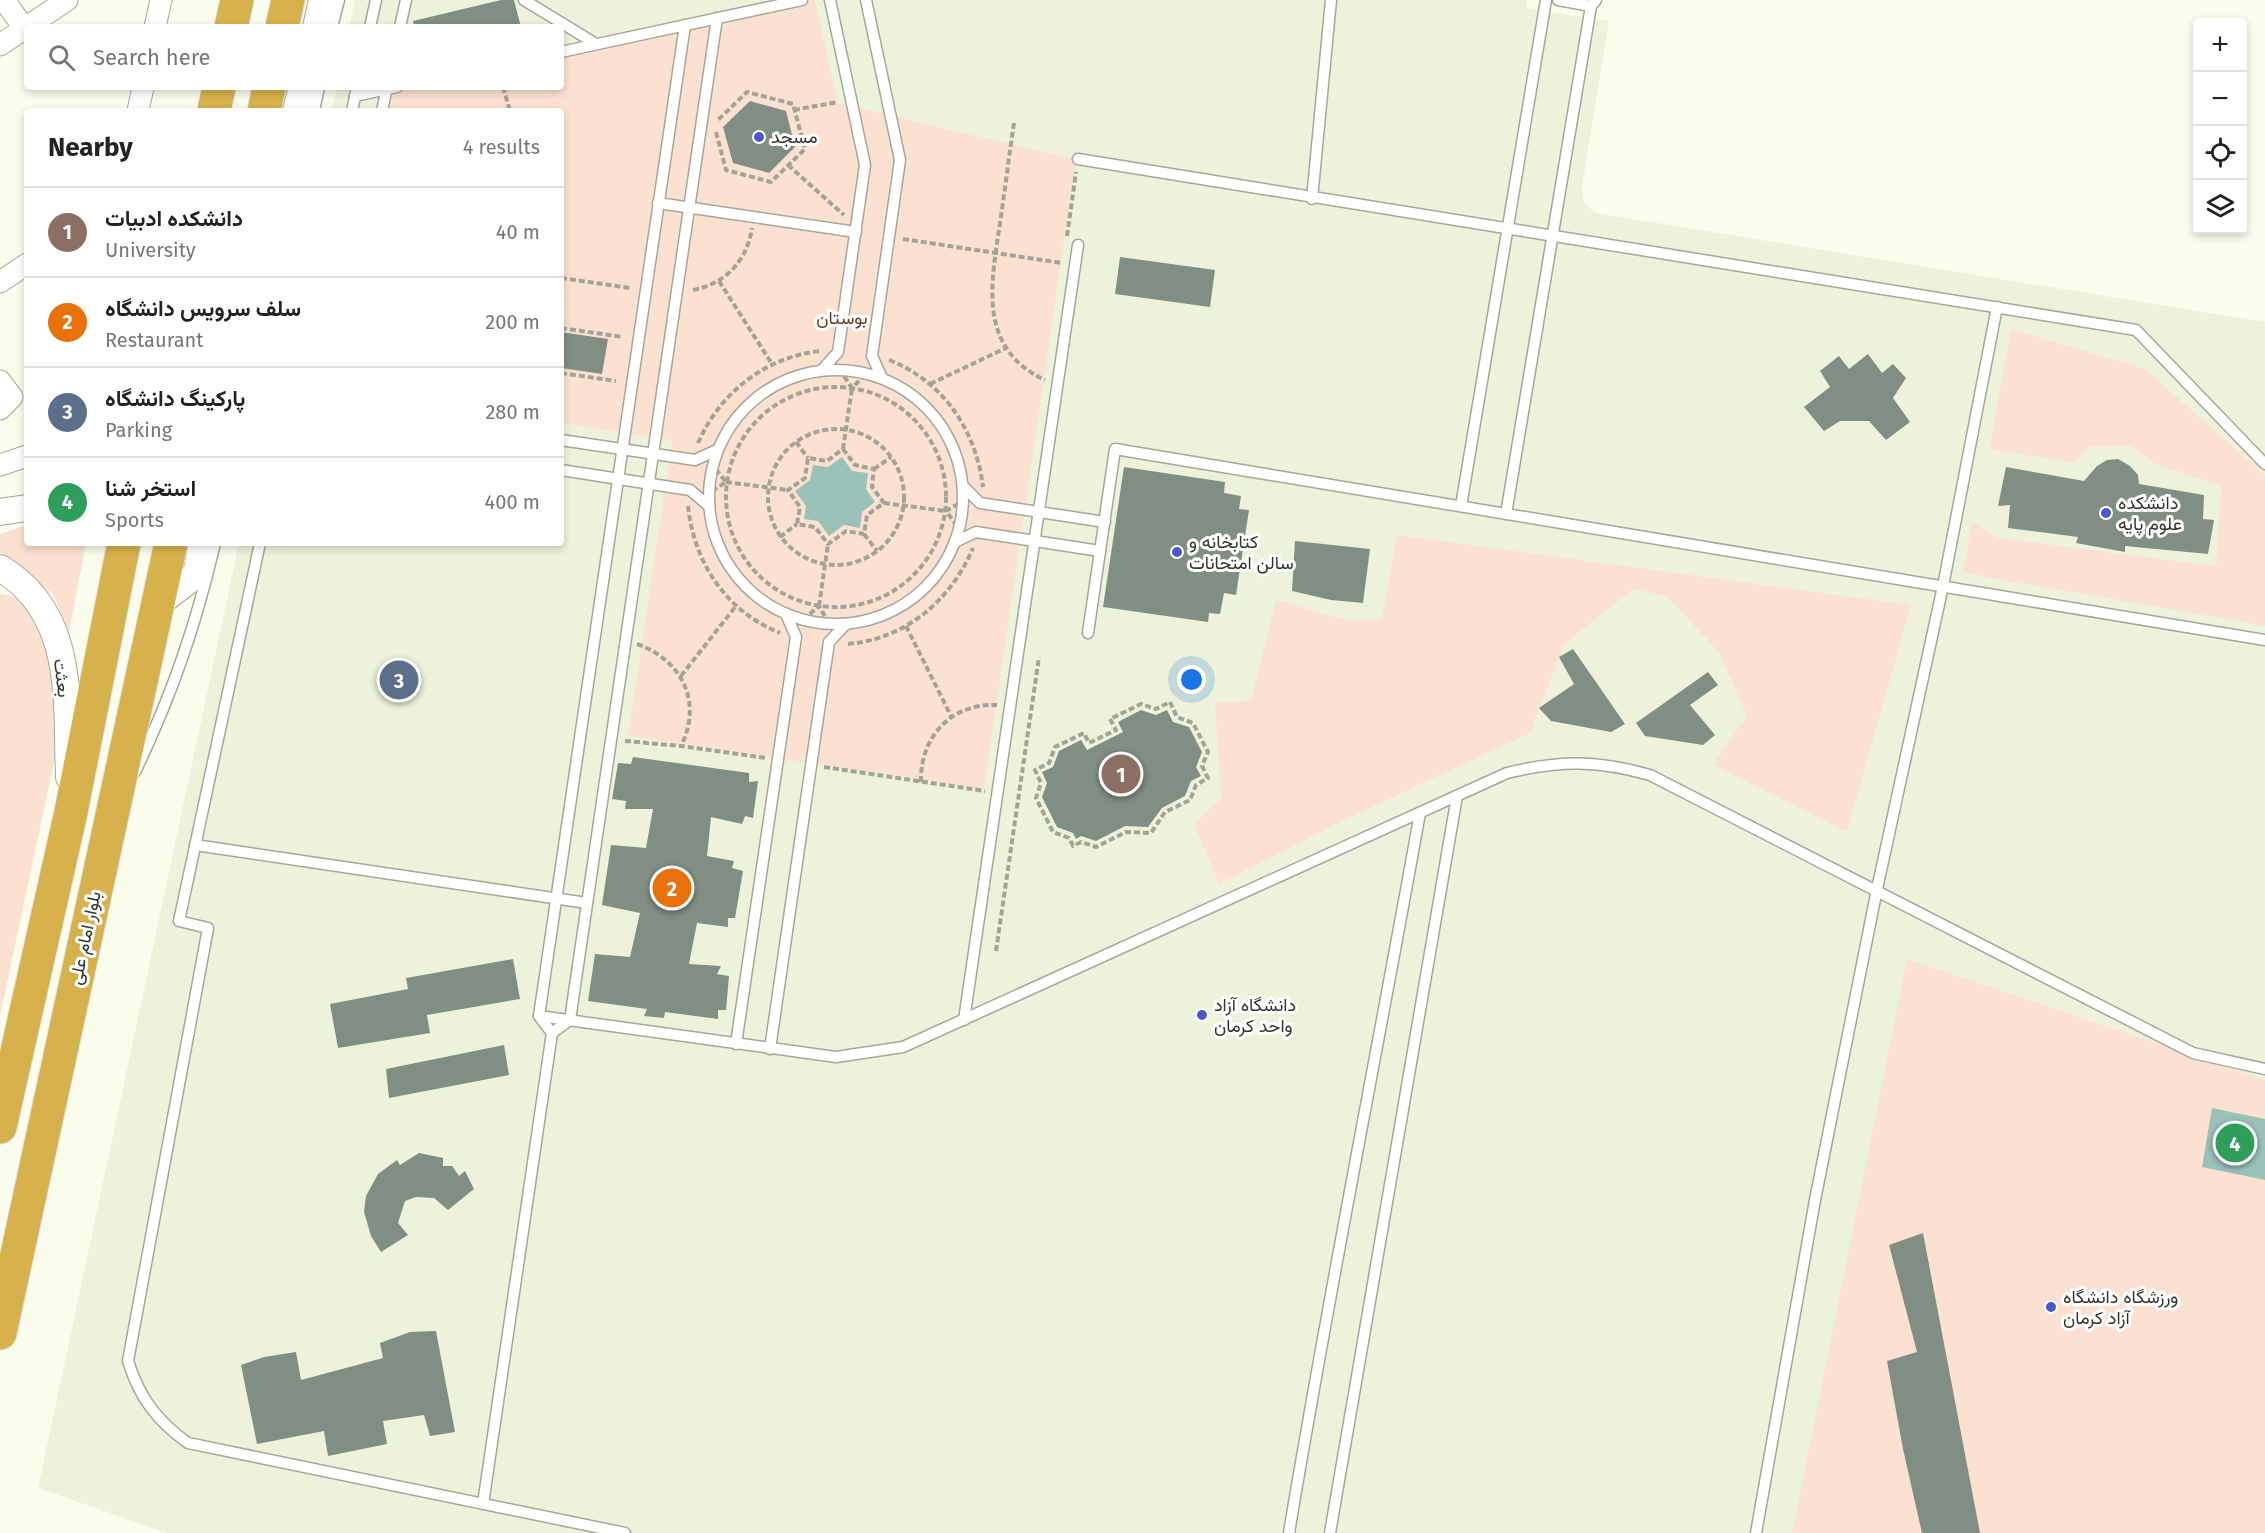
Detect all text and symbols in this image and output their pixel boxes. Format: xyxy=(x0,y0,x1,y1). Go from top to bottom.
map controls xyxy=(2193,18,2247,234)
button: + xyxy=(2193,18,2247,72)
search box xyxy=(24,24,564,90)
icon: search xyxy=(45,41,78,74)
text: Search here xyxy=(93,44,211,71)
button: − xyxy=(2193,72,2247,126)
place label: مسجد xyxy=(771,126,818,148)
button: locate xyxy=(2193,126,2247,180)
marker: مسجد xyxy=(752,130,766,144)
text: Nearby xyxy=(48,132,133,163)
text: 4 results xyxy=(463,135,540,159)
button: layers xyxy=(2193,180,2247,234)
text: دانشکده ادبیات xyxy=(105,205,243,232)
text: 1 xyxy=(63,220,72,244)
text: 40 m xyxy=(496,220,540,244)
text: University xyxy=(105,238,196,262)
text: سلف سرویس دانشگاه xyxy=(105,295,301,322)
park label: بوستان xyxy=(816,307,868,329)
text: 2 xyxy=(62,310,73,334)
text: 200 m xyxy=(485,310,540,334)
text: Restaurant xyxy=(105,328,203,352)
text: پارکینگ دانشگاه xyxy=(105,385,245,412)
text: 3 xyxy=(62,400,73,424)
text: 280 m xyxy=(485,400,540,424)
text: Parking xyxy=(105,418,172,442)
text: استخر شنا xyxy=(105,475,196,502)
text: 4 xyxy=(62,490,73,514)
text: 400 m xyxy=(485,490,540,514)
place label: دانشکده علوم پایه xyxy=(2118,492,2182,536)
marker: دانشکده علوم پایه xyxy=(2099,506,2113,520)
text: Sports xyxy=(105,508,164,532)
place label: کتابخانه و سالن امتحانات xyxy=(1189,531,1294,574)
marker: کتابخانه و سالن امتحانات xyxy=(1170,545,1184,559)
street label: بعثت xyxy=(49,657,75,699)
pin: 3 xyxy=(380,658,418,702)
your location xyxy=(1177,665,1206,694)
pin: 1 xyxy=(1102,752,1140,796)
pin: 2 xyxy=(652,866,692,910)
street label: بلوار امام علی xyxy=(64,889,107,987)
place label: دانشگاه آزاد واحد کرمان xyxy=(1214,994,1296,1037)
marker: دانشگاه آزاد واحد کرمان xyxy=(1195,1008,1209,1022)
pin: 4 xyxy=(2216,1120,2254,1166)
place label: ورزشگاه دانشگاه آزاد کرمان xyxy=(2063,1286,2178,1329)
marker: ورزشگاه دانشگاه آزاد کرمان xyxy=(2044,1300,2058,1314)

